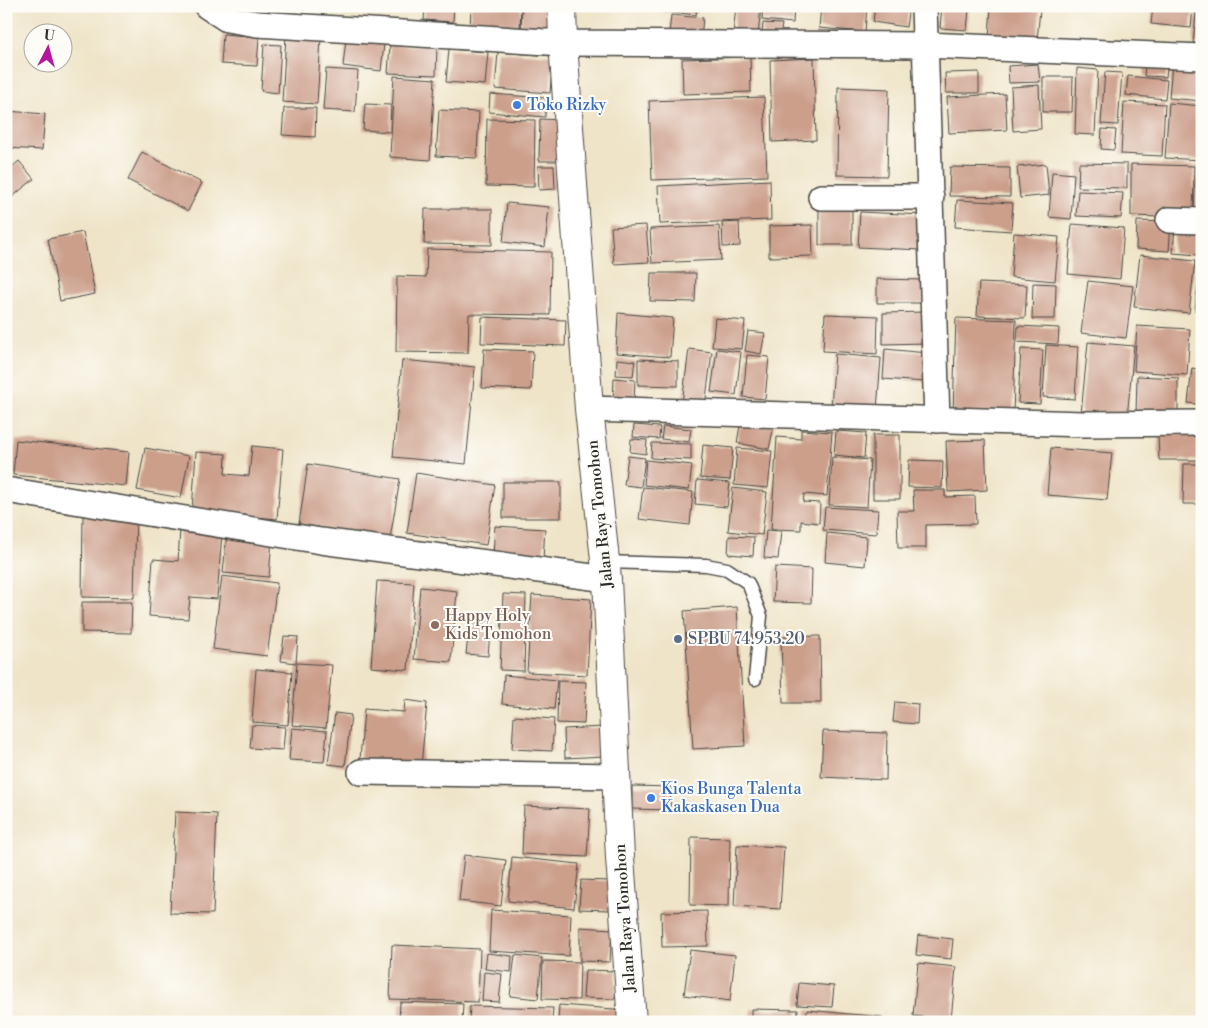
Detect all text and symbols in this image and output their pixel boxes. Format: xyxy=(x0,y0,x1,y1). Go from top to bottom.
north arrow xyxy=(22,22,72,72)
text: U xyxy=(43,27,56,46)
place label: Toko Rizky xyxy=(527,95,606,115)
marker: Toko Rizky xyxy=(511,99,523,111)
street label: Jalan Raya Tomohon xyxy=(582,438,618,590)
place label: Happy Holy Kids Tomohon xyxy=(445,606,552,644)
marker: Happy Holy Kids Tomohon xyxy=(429,619,441,631)
place label: SPBU 74.953.20 xyxy=(688,629,805,649)
marker: SPBU 74.953.20 xyxy=(672,633,684,645)
place label: Kios Bunga Talenta Kakaskasen Dua xyxy=(661,779,803,817)
marker: Kios Bunga Talenta Kakaskasen Dua xyxy=(645,792,657,804)
street label: Jalan Raya Tomohon xyxy=(610,843,640,994)

